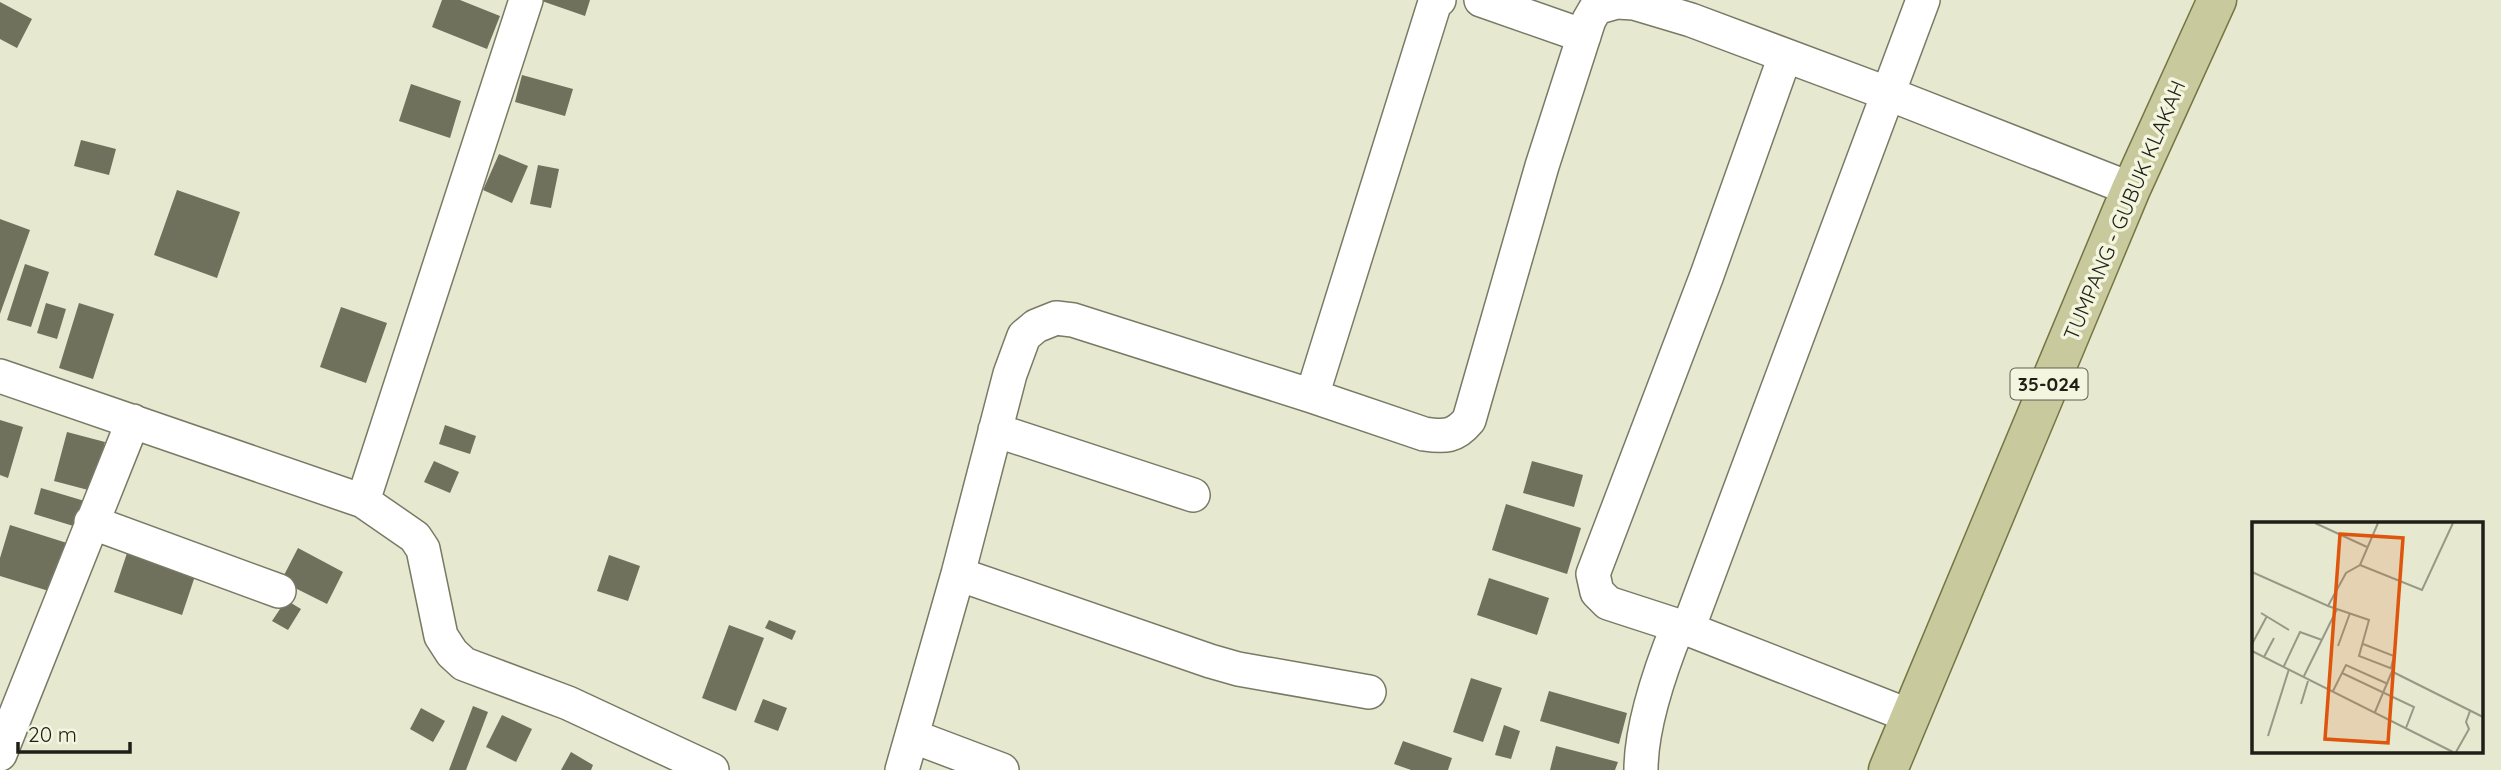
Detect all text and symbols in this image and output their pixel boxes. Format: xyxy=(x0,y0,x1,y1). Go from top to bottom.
street label: TUMPANG - GUBUK KLAKAH xyxy=(2057,76,2191,344)
road number: 35-024 xyxy=(2010,368,2088,400)
inset map xyxy=(2252,522,2484,752)
scale bar xyxy=(18,710,130,754)
text: 20 m xyxy=(28,721,77,747)

